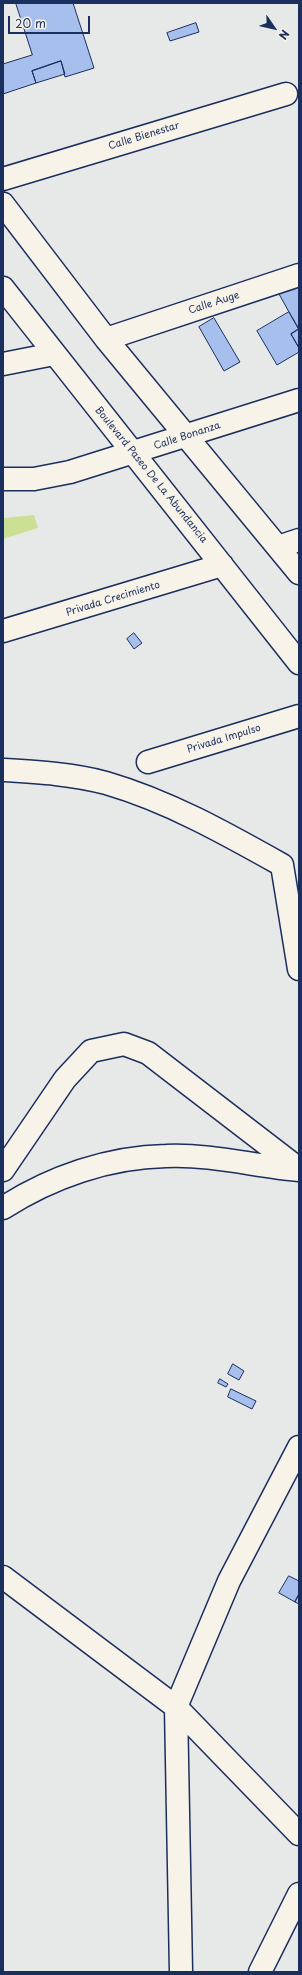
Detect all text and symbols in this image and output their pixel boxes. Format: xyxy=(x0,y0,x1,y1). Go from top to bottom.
scale bar xyxy=(10,8,92,34)
north arrow xyxy=(254,8,294,48)
text: 20 m xyxy=(15,14,46,32)
text: N xyxy=(275,27,294,43)
street label: Calle Bienestar xyxy=(107,119,181,153)
street label: Calle Auge xyxy=(187,289,241,317)
street label: Boulevard Paseo De La Abundancia xyxy=(92,404,210,546)
street label: Calle Bonanza xyxy=(152,420,222,452)
street label: Privada Crecimiento xyxy=(65,579,161,619)
street label: Privada Impulso xyxy=(186,722,262,756)

